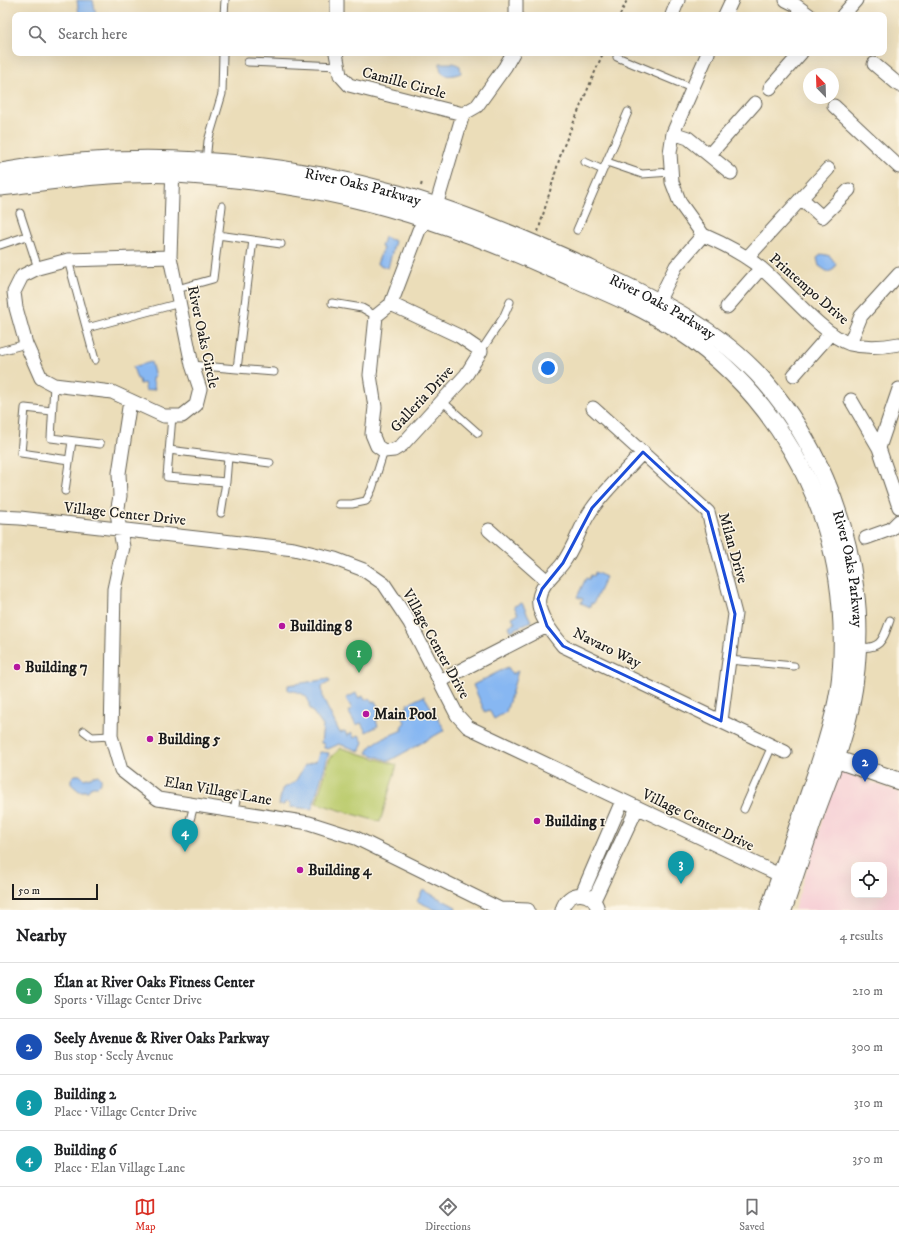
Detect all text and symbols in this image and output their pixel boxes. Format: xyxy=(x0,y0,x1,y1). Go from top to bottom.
search box xyxy=(12,12,887,56)
icon: search xyxy=(26,23,48,45)
text: Search here xyxy=(58,25,127,44)
street label: Camille Circle xyxy=(360,63,448,103)
north arrow xyxy=(803,68,839,104)
street label: River Oaks Parkway xyxy=(303,164,424,210)
street label: Printempo Drive xyxy=(765,249,853,329)
street label: River Oaks Parkway xyxy=(606,270,720,344)
street label: River Oaks Circle xyxy=(183,284,223,390)
your location xyxy=(538,358,558,378)
street label: Galleria Drive xyxy=(386,362,458,436)
street label: Village Center Drive xyxy=(62,498,187,530)
street label: River Oaks Parkway xyxy=(828,508,867,629)
street label: Milan Drive xyxy=(714,510,752,586)
street label: Village Center Drive xyxy=(398,585,474,702)
place label: Building 8 xyxy=(290,617,353,636)
marker: Building 8 xyxy=(277,621,287,631)
street label: Navaro Way xyxy=(570,623,645,673)
pin: 1 xyxy=(346,640,372,673)
place label: Building 7 xyxy=(25,658,88,677)
marker: Building 7 xyxy=(12,662,22,672)
place label: Main Pool xyxy=(374,705,437,724)
marker: Main Pool xyxy=(361,709,371,719)
place label: Building 5 xyxy=(158,730,221,749)
marker: Building 5 xyxy=(145,734,155,744)
pin: 2 xyxy=(852,749,878,782)
street label: Elan Village Lane xyxy=(163,772,273,810)
street label: Village Center Drive xyxy=(638,784,757,855)
place label: Building 1 xyxy=(545,812,606,831)
marker: Building 1 xyxy=(532,816,542,826)
pin: 4 xyxy=(172,819,198,852)
pin: 3 xyxy=(668,851,694,884)
place label: Building 4 xyxy=(308,861,373,880)
map controls xyxy=(851,862,887,898)
button: locate xyxy=(851,862,887,898)
marker: Building 4 xyxy=(295,865,305,875)
scale bar xyxy=(12,882,98,901)
text: 50 m xyxy=(18,884,40,898)
text: Nearby xyxy=(16,925,66,947)
text: 4 results xyxy=(840,928,883,944)
text: Élan at River Oaks Fitness Center xyxy=(54,973,255,992)
text: 1 xyxy=(27,983,31,999)
text: 210 m xyxy=(852,983,883,999)
text: Sports · Village Center Drive xyxy=(54,992,202,1008)
text: Seely Avenue & River Oaks Parkway xyxy=(54,1029,269,1048)
text: 2 xyxy=(26,1039,32,1055)
text: 300 m xyxy=(852,1039,883,1055)
text: Bus stop · Seely Avenue xyxy=(54,1048,173,1064)
text: Building 2 xyxy=(54,1085,116,1104)
text: 3 xyxy=(27,1095,31,1111)
text: 310 m xyxy=(854,1095,883,1111)
text: Place · Village Center Drive xyxy=(54,1104,197,1120)
text: Building 6 xyxy=(54,1141,117,1160)
text: 4 xyxy=(25,1151,33,1167)
text: 350 m xyxy=(852,1151,883,1167)
text: Place · Elan Village Lane xyxy=(54,1160,185,1176)
tab: Map xyxy=(134,1196,156,1234)
tab: Directions xyxy=(425,1196,471,1234)
tab: Saved xyxy=(739,1196,765,1234)

